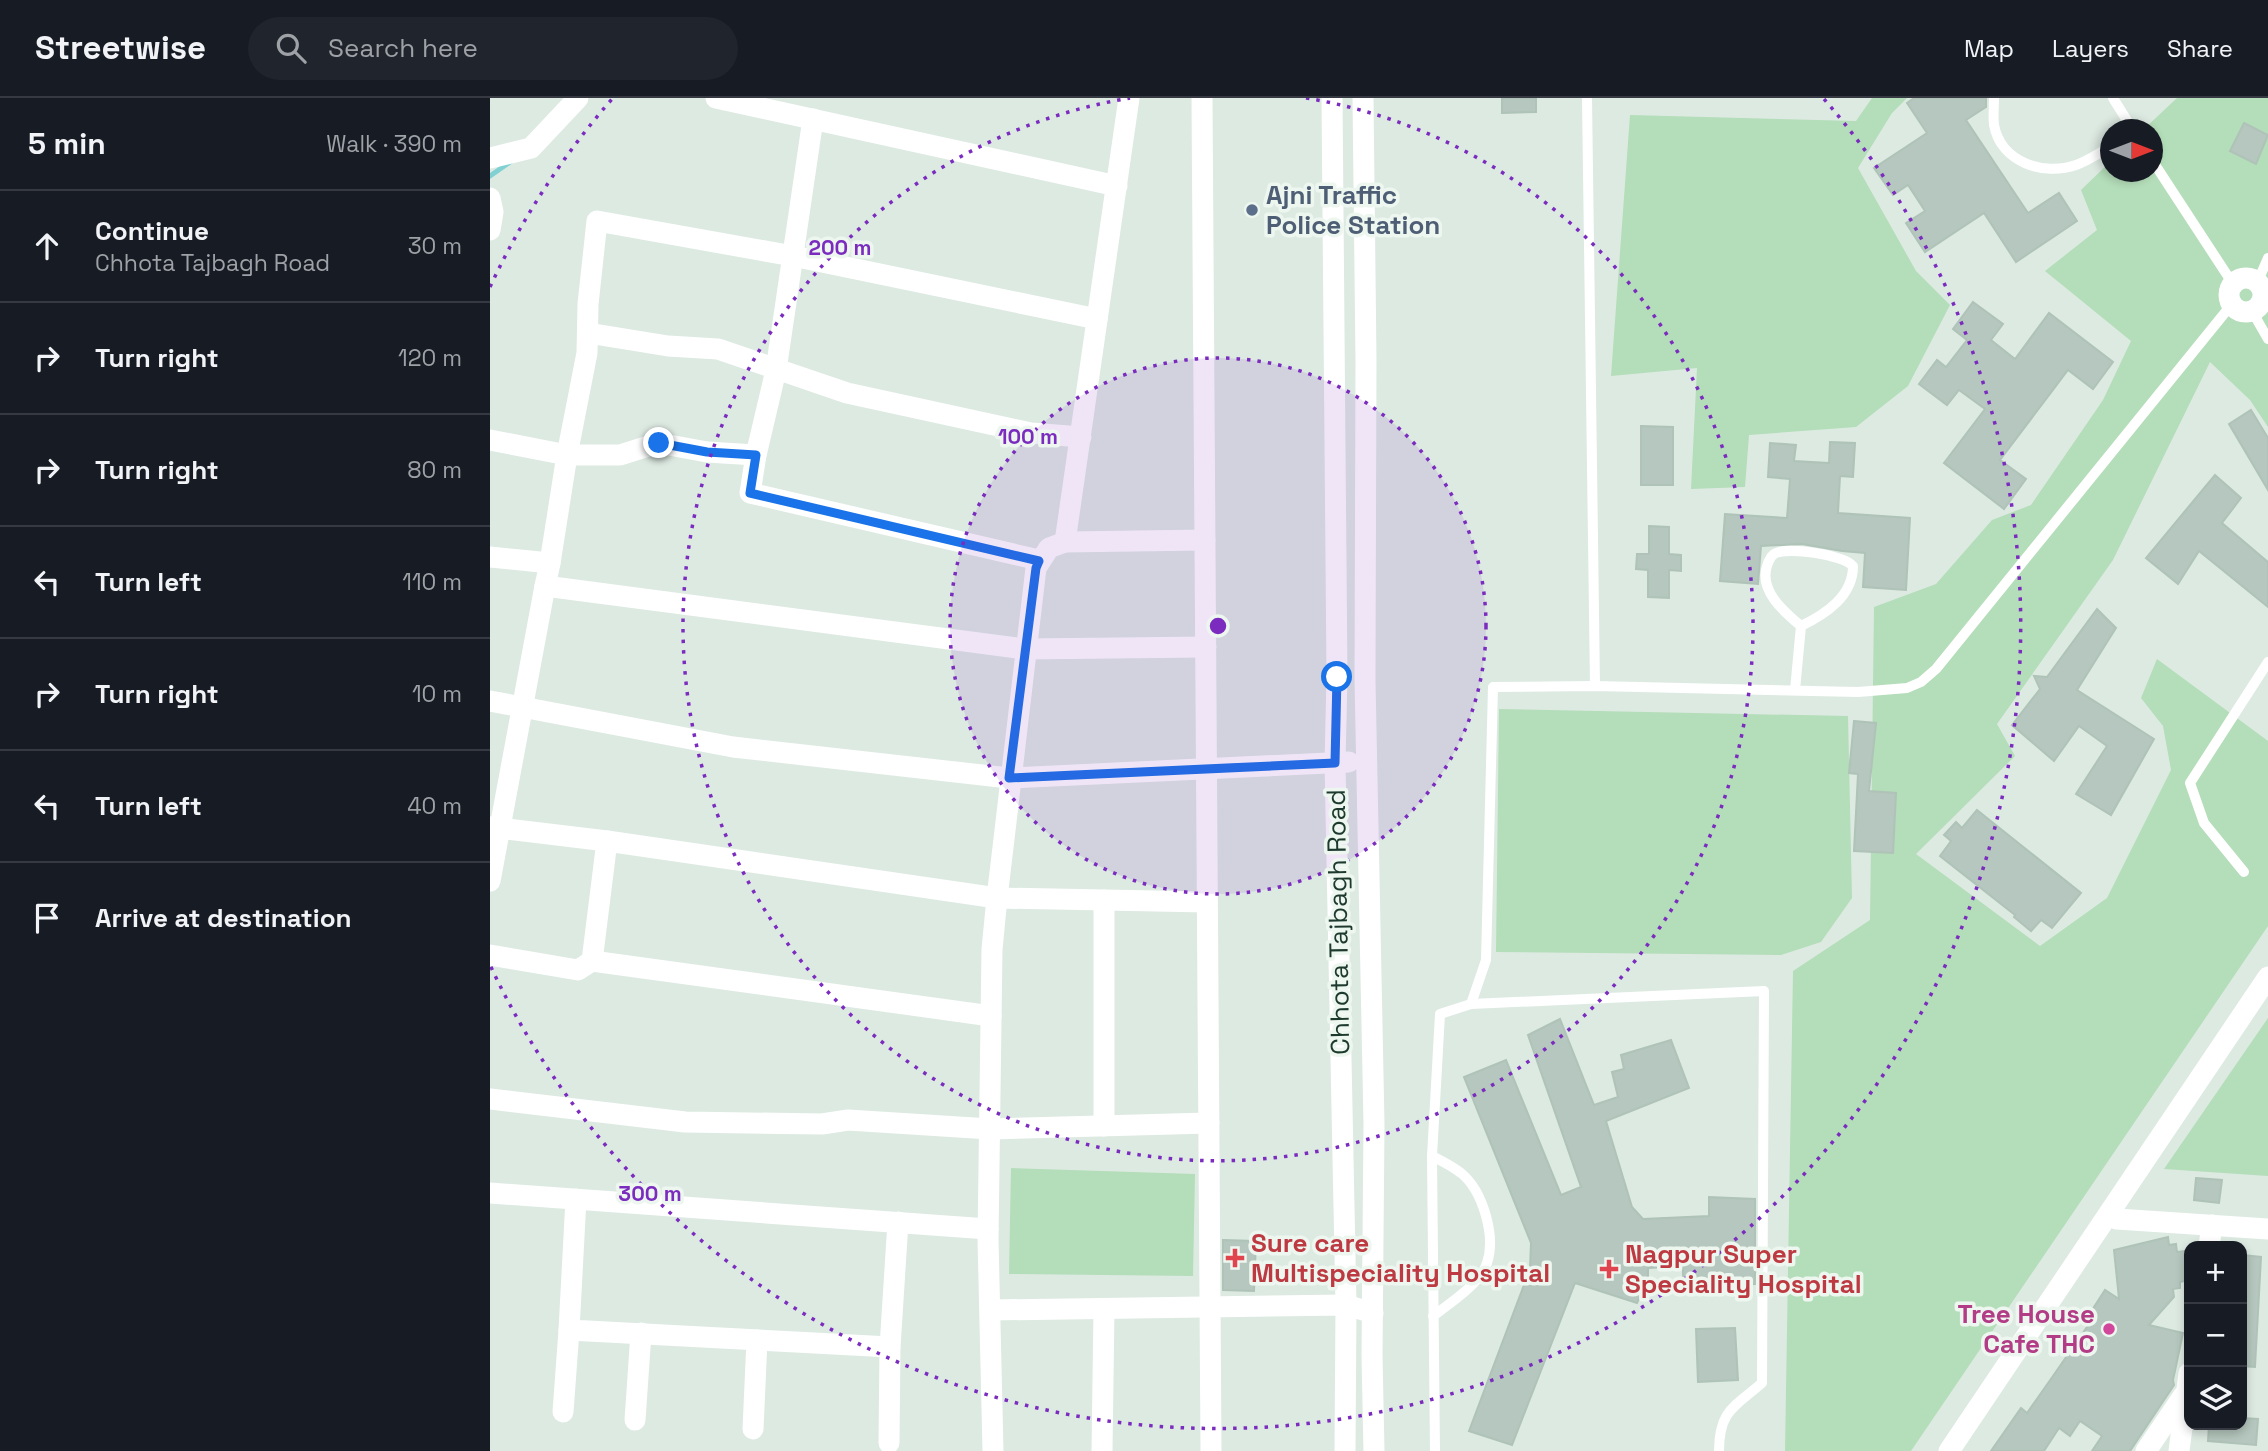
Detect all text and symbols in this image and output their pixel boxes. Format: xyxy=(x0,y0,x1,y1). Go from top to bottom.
search box xyxy=(248,17,738,80)
text: Streetwise xyxy=(35,27,206,69)
icon: search xyxy=(272,29,310,67)
text: Search here xyxy=(328,31,478,65)
text: Map xyxy=(1964,33,2014,64)
text: Layers xyxy=(2052,33,2129,64)
text: Share xyxy=(2167,33,2233,64)
north arrow xyxy=(2100,119,2163,182)
text: 5 min xyxy=(28,124,106,163)
text: Walk · 390 m xyxy=(326,129,462,159)
place label: Ajni Traffic Police Station xyxy=(1266,178,1440,242)
marker: Ajni Traffic Police Station xyxy=(1244,202,1260,218)
text: Continue xyxy=(95,214,209,248)
icon: ahead xyxy=(28,227,66,265)
text: 30 m xyxy=(408,231,462,261)
text: 200 m xyxy=(809,234,871,261)
text: Chhota Tajbagh Road xyxy=(95,248,330,278)
icon: right xyxy=(28,339,66,377)
text: Turn right xyxy=(95,341,219,375)
text: 120 m xyxy=(398,343,462,373)
text: 100 m xyxy=(998,423,1058,450)
route end xyxy=(643,427,674,458)
icon: right xyxy=(28,451,66,489)
text: Turn right xyxy=(95,453,219,487)
text: 80 m xyxy=(407,455,462,485)
icon: left xyxy=(28,563,66,601)
text: Turn left xyxy=(95,565,202,599)
text: 110 m xyxy=(402,567,462,597)
centre of rings xyxy=(1206,614,1230,638)
route start xyxy=(1321,661,1352,692)
icon: right xyxy=(28,675,66,713)
text: Turn right xyxy=(95,677,219,711)
text: 10 m xyxy=(412,679,462,709)
icon: left xyxy=(28,787,66,825)
text: Turn left xyxy=(95,789,202,823)
street label: Chhota Tajbagh Road xyxy=(1319,789,1357,1055)
text: 40 m xyxy=(407,791,462,821)
icon: arrive xyxy=(28,899,66,937)
text: Arrive at destination xyxy=(95,901,352,935)
text: 300 m xyxy=(618,1180,682,1207)
place label: Sure care Multispeciality Hospital xyxy=(1251,1226,1550,1290)
place label: Nagpur Super Speciality Hospital xyxy=(1625,1237,1862,1301)
map controls xyxy=(2184,1241,2247,1430)
button: + xyxy=(2184,1241,2247,1304)
marker: Sure care Multispeciality Hospital xyxy=(1225,1248,1245,1268)
marker: Nagpur Super Speciality Hospital xyxy=(1599,1259,1619,1279)
place label: Tree House Cafe THC xyxy=(1957,1297,2095,1361)
button: − xyxy=(2184,1304,2247,1367)
marker: Tree House Cafe THC xyxy=(2101,1321,2117,1337)
button: layers xyxy=(2184,1367,2247,1430)

